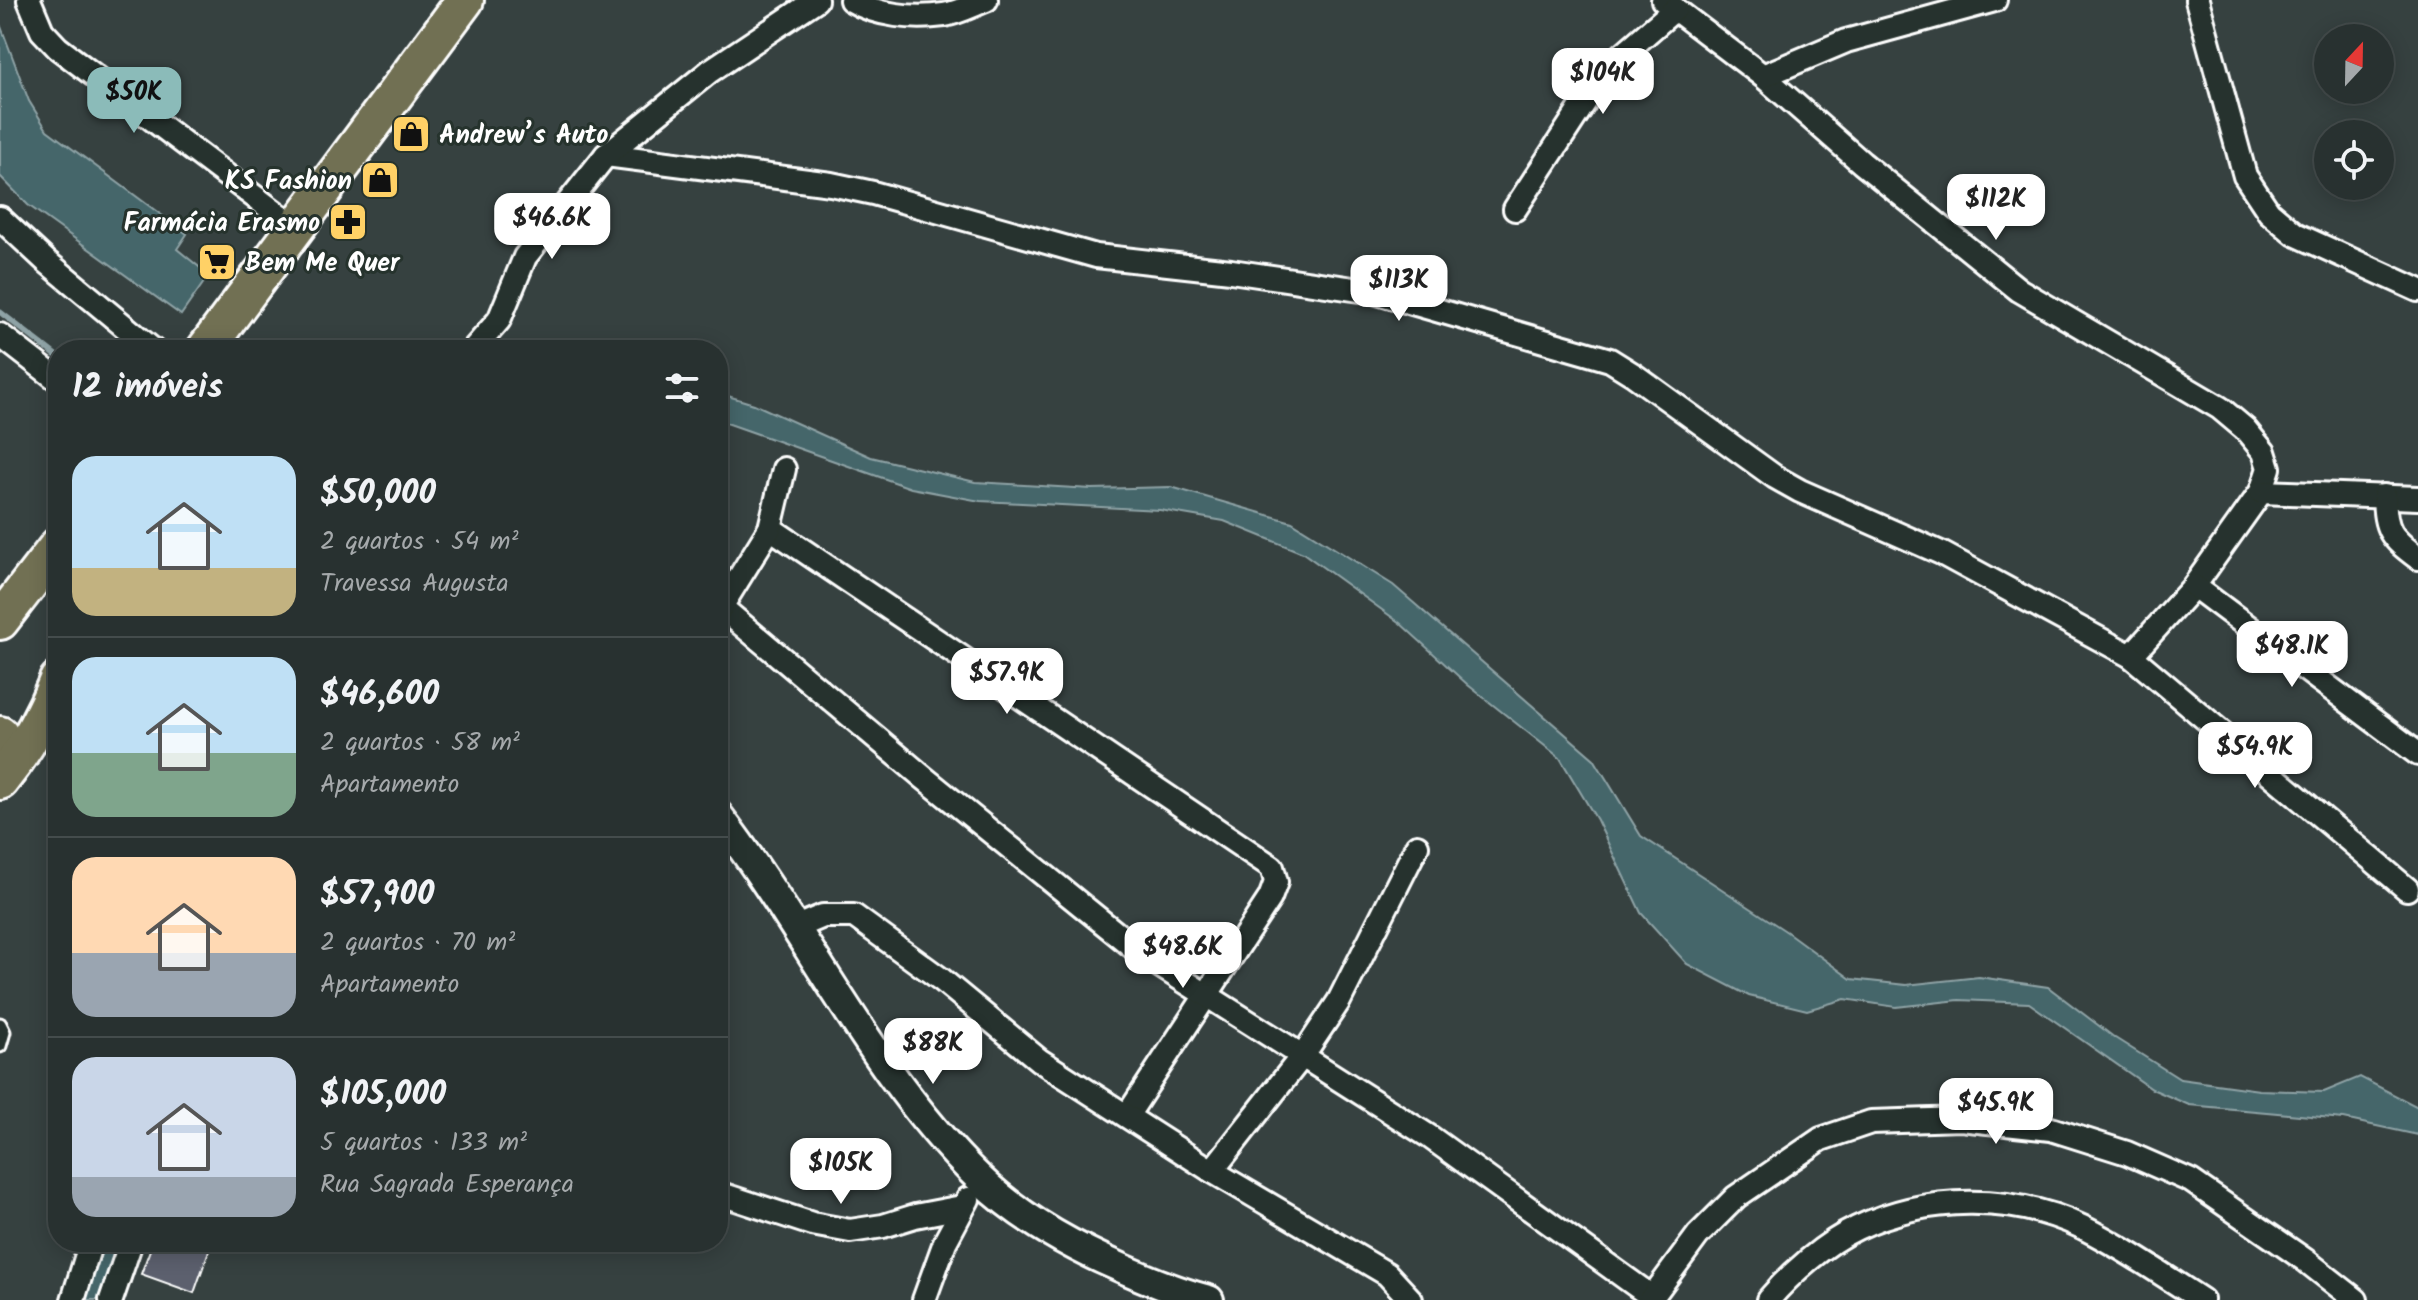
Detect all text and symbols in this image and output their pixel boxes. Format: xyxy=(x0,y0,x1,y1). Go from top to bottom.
north arrow xyxy=(2314,24,2394,104)
map controls xyxy=(2314,24,2394,200)
pin: $104K xyxy=(1547,48,1659,116)
text: $104K xyxy=(1570,53,1636,95)
pin: $50K xyxy=(87,67,181,135)
text: $50K xyxy=(105,72,163,114)
shop icon: Andrew’s Auto xyxy=(390,113,432,155)
place label: Andrew’s Auto xyxy=(439,115,608,157)
button: locate xyxy=(2314,120,2394,200)
shop icon: KS Fashion xyxy=(359,159,401,201)
place label: KS Fashion xyxy=(225,161,352,203)
pin: $112K xyxy=(1940,174,2052,242)
text: $112K xyxy=(1965,179,2027,221)
pin: $46.6K xyxy=(487,193,617,261)
text: $46.6K xyxy=(512,198,592,240)
pharmacy icon: Farmácia Erasmo xyxy=(327,201,369,243)
place label: Farmácia Erasmo xyxy=(123,203,320,245)
supermarket icon: Bem Me Quer xyxy=(196,241,238,283)
place label: Bem Me Quer xyxy=(245,243,401,285)
pin: $113K xyxy=(1343,255,1455,323)
text: $113K xyxy=(1369,260,1429,302)
text: 12 imóveis xyxy=(72,361,223,415)
icon: filters xyxy=(660,366,704,410)
text: $50,000 xyxy=(320,467,436,521)
icon: home xyxy=(136,488,232,584)
text: 2 quartos · 54 m² xyxy=(320,521,519,563)
text: Travessa Augusta xyxy=(320,563,509,605)
pin: $48.1K xyxy=(2227,621,2357,689)
text: $48.1K xyxy=(2255,626,2329,668)
pin: $57.9K xyxy=(942,648,1072,716)
text: $57.9K xyxy=(969,653,1045,695)
text: $46,600 xyxy=(320,668,439,722)
icon: home xyxy=(136,689,232,785)
text: 2 quartos · 58 m² xyxy=(320,722,520,764)
pin: $54.9K xyxy=(2190,722,2320,790)
text: $54.9K xyxy=(2216,727,2294,769)
text: Apartamento xyxy=(320,764,459,806)
text: $57,900 xyxy=(320,868,434,922)
icon: home xyxy=(136,889,232,985)
text: 2 quartos · 70 m² xyxy=(320,922,515,964)
pin: $48.6K xyxy=(1118,922,1248,990)
text: $48.6K xyxy=(1143,927,1223,969)
text: Apartamento xyxy=(320,964,459,1006)
pin: $88K xyxy=(886,1018,980,1086)
text: $88K xyxy=(902,1023,964,1065)
text: $105,000 xyxy=(320,1068,446,1122)
pin: $45.9K xyxy=(1931,1078,2061,1146)
text: $45.9K xyxy=(1957,1083,2035,1125)
icon: home xyxy=(136,1089,232,1185)
text: 5 quartos · 133 m² xyxy=(320,1122,527,1164)
pin: $105K xyxy=(785,1138,897,1206)
text: $105K xyxy=(808,1143,874,1185)
text: Rua Sagrada Esperança xyxy=(320,1164,574,1206)

